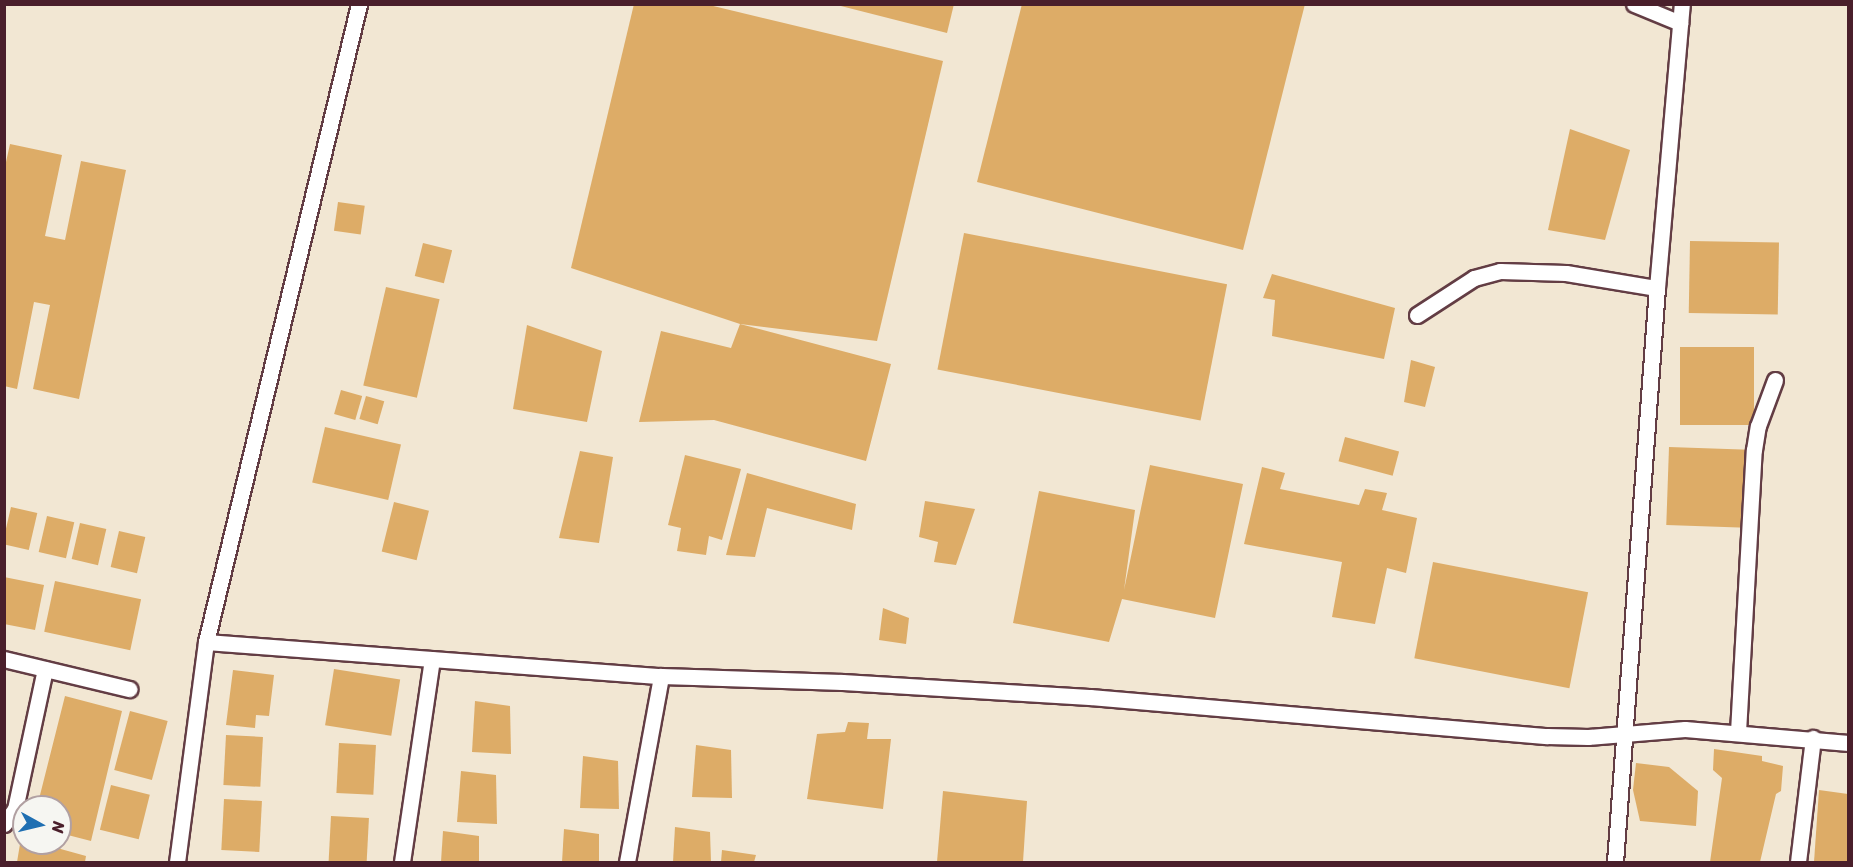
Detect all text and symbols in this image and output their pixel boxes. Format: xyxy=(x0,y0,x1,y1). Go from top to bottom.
north arrow xyxy=(12,795,72,855)
text: N xyxy=(43,820,73,835)

